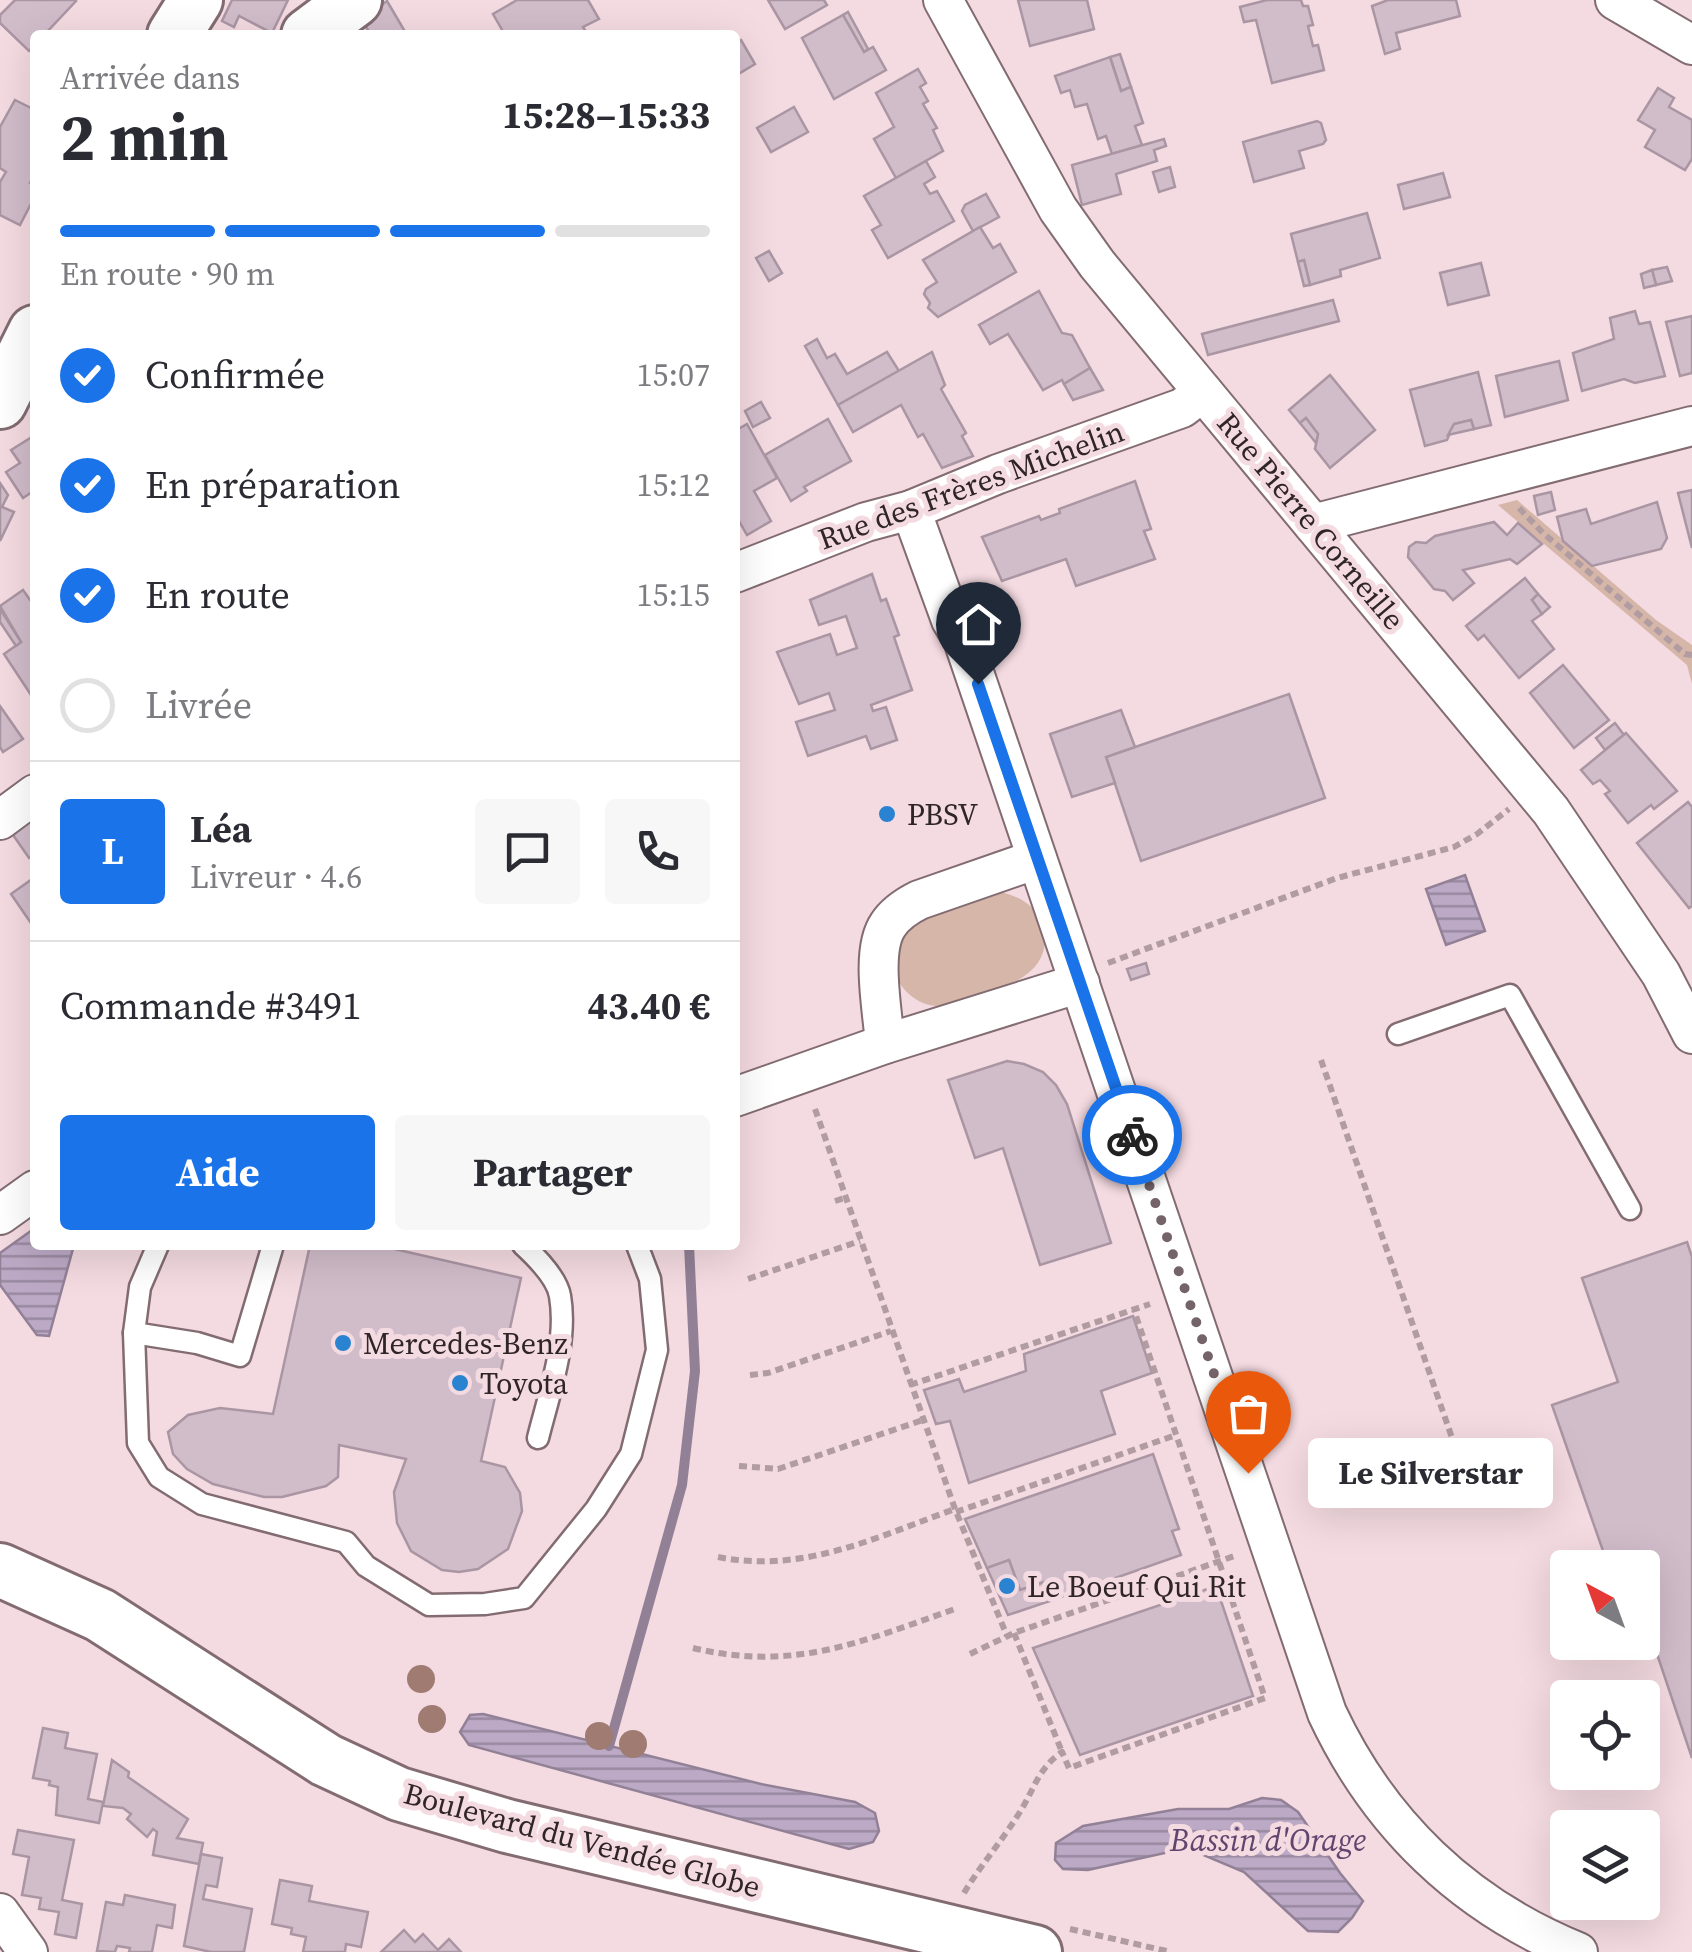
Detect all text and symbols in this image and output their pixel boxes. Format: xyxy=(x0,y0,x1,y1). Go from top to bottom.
text: Arrivée dans xyxy=(60,56,240,100)
text: 15:28–15:33 xyxy=(502,89,710,141)
text: 2 min xyxy=(60,93,229,182)
text: En route · 90 m xyxy=(60,252,275,296)
icon: check xyxy=(60,348,115,403)
text: Confirmée xyxy=(145,349,325,401)
text: 15:07 xyxy=(636,353,710,397)
street label: Rue Pierre Corneille xyxy=(1208,404,1414,638)
street label: Rue des Frères Michelin xyxy=(812,411,1130,559)
icon: check xyxy=(60,458,115,513)
text: En préparation xyxy=(145,459,401,511)
text: 15:12 xyxy=(636,463,710,507)
icon: check xyxy=(60,568,115,623)
text: En route xyxy=(145,569,290,621)
text: 15:15 xyxy=(636,573,710,617)
pin xyxy=(936,582,1021,685)
icon: home xyxy=(951,597,1006,652)
text: Livrée xyxy=(145,679,252,731)
place label: PBSV xyxy=(907,794,978,835)
button: chat xyxy=(475,799,580,904)
button: phone xyxy=(605,799,710,904)
text: Léa xyxy=(190,803,252,855)
marker: PBSV xyxy=(876,803,898,825)
text: L xyxy=(101,825,124,877)
text: Livreur · 4.6 xyxy=(190,855,362,899)
text: Commande #3491 xyxy=(60,980,361,1032)
text: 43.40 € xyxy=(587,980,710,1032)
courier xyxy=(1082,1085,1182,1185)
icon: bike xyxy=(1105,1108,1160,1163)
button: Aide xyxy=(60,1115,375,1230)
button: Partager xyxy=(395,1115,710,1230)
place label: Mercedes-Benz xyxy=(363,1323,568,1364)
marker: Mercedes-Benz xyxy=(332,1332,354,1354)
place label: Toyota xyxy=(480,1363,569,1404)
pin xyxy=(1206,1371,1291,1474)
marker: Toyota xyxy=(449,1372,471,1394)
icon: bag xyxy=(1221,1386,1276,1441)
callout: Le Silverstar xyxy=(1308,1438,1553,1508)
text: Le Silverstar xyxy=(1338,1451,1523,1495)
north arrow xyxy=(1550,1550,1660,1660)
map controls xyxy=(1550,1550,1660,1920)
place label: Le Boeuf Qui Rit xyxy=(1027,1566,1246,1607)
marker: Le Boeuf Qui Rit xyxy=(996,1575,1018,1597)
button: locate xyxy=(1550,1680,1660,1790)
street label: Boulevard du Vendée Globe xyxy=(399,1773,765,1907)
button: layers xyxy=(1550,1810,1660,1920)
water label: Bassin d'Orage xyxy=(1169,1818,1366,1862)

